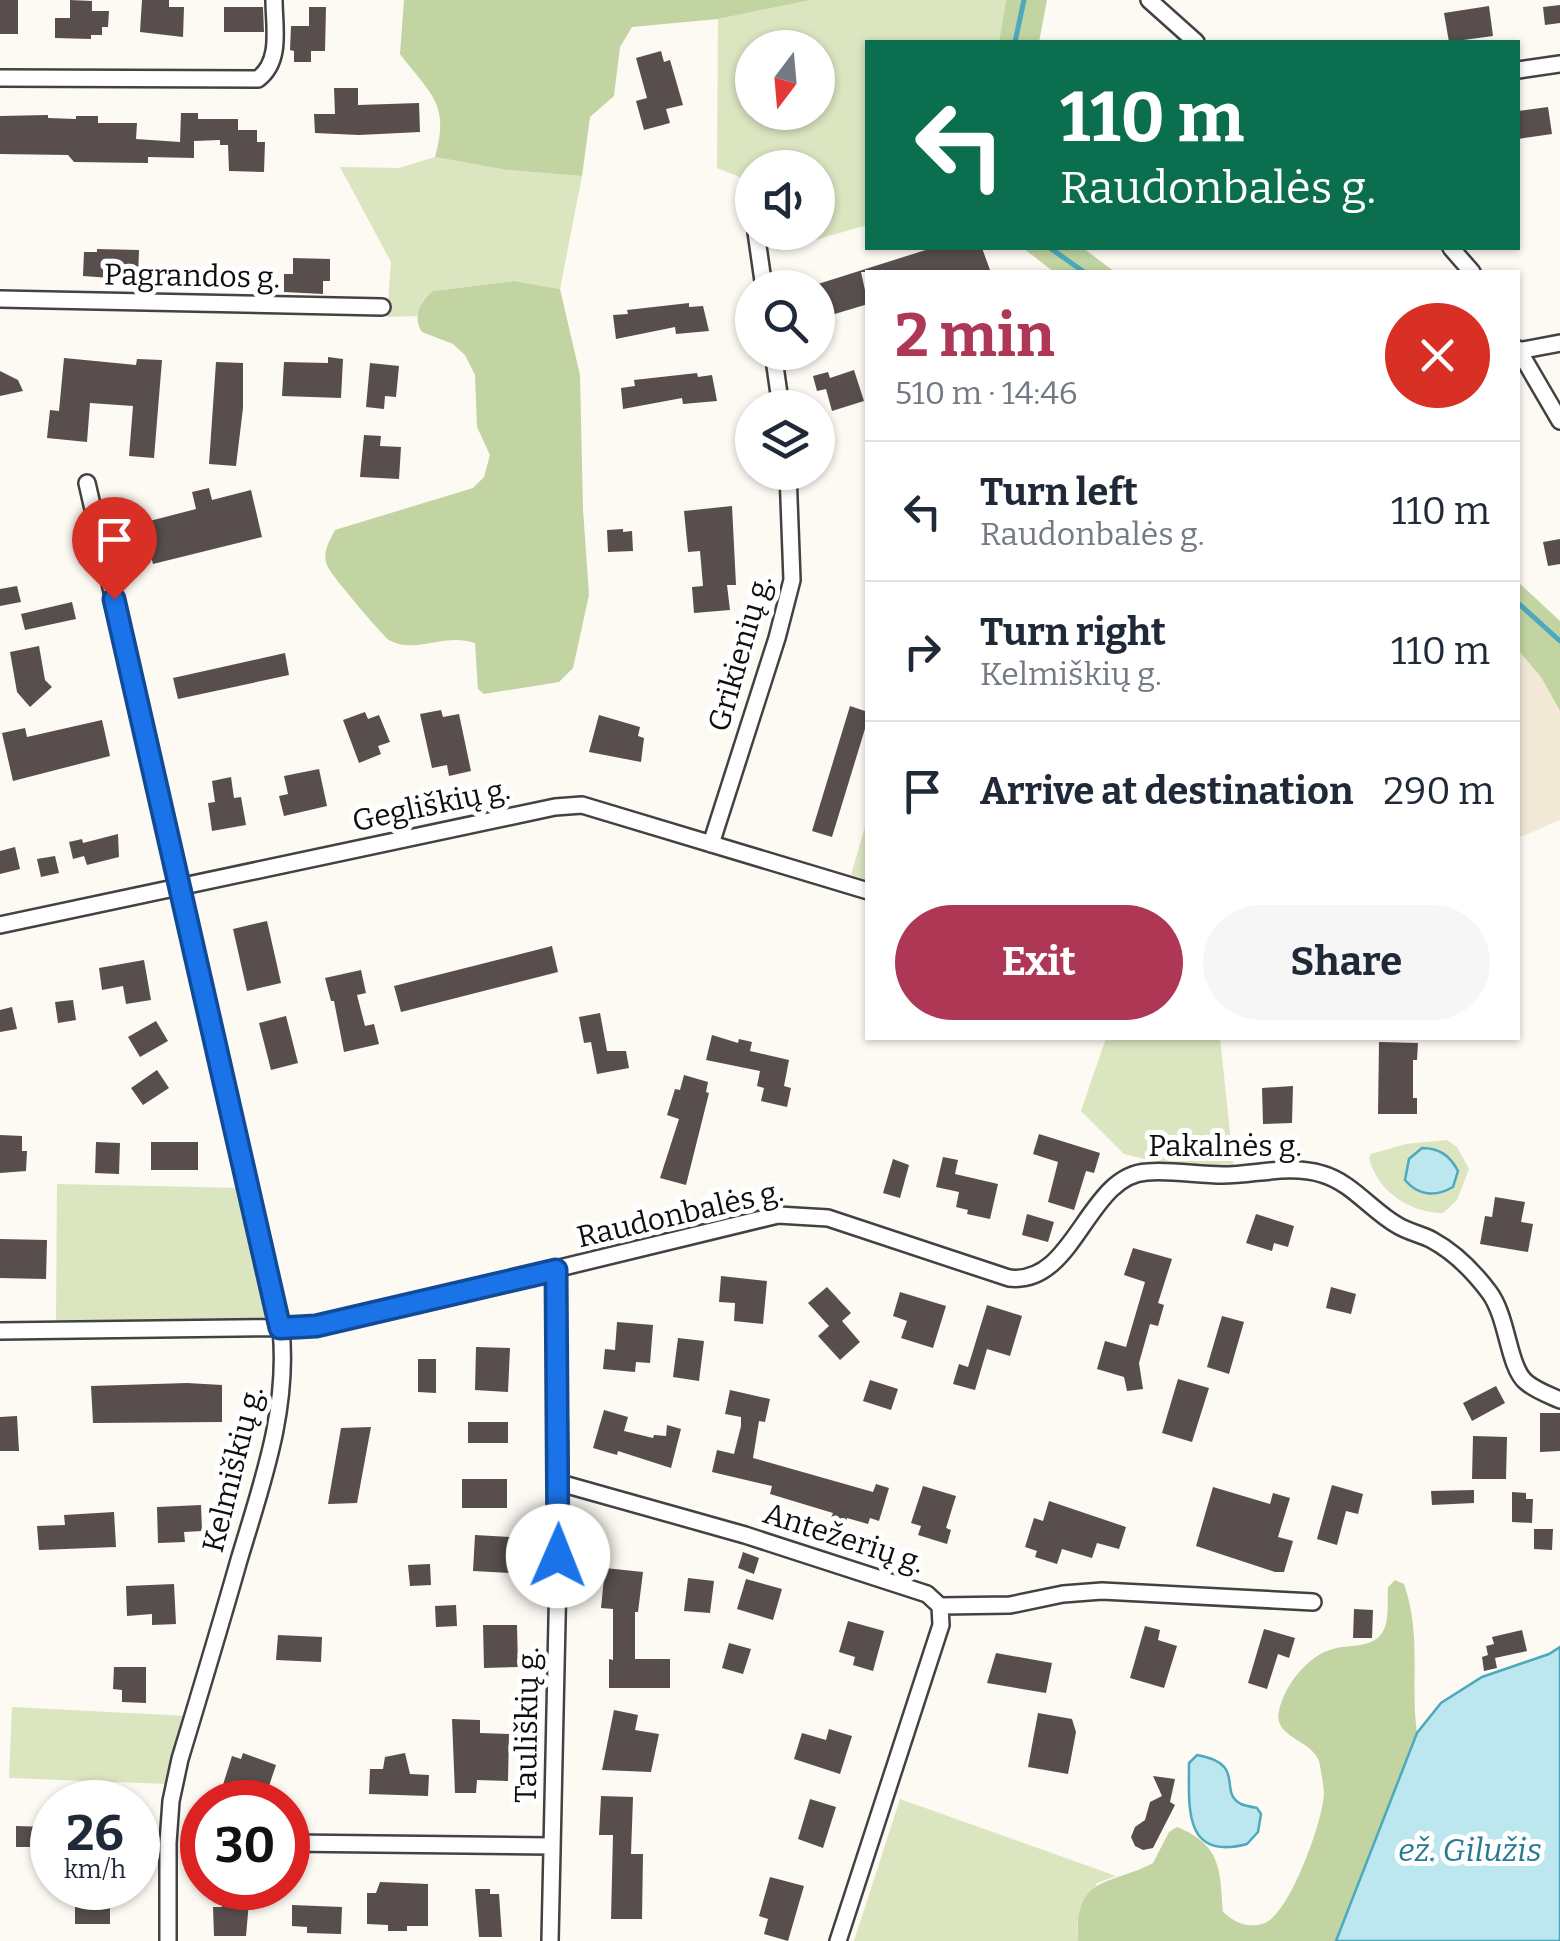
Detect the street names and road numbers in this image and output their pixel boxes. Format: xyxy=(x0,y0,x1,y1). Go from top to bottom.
street label: Pagrandos g. xyxy=(104,256,280,296)
street label: Grikienių g. xyxy=(700,570,780,736)
street label: Gegliškių g. xyxy=(349,771,513,839)
street label: Pakalnės g. xyxy=(1148,1128,1302,1164)
street label: Raudonbalės g. xyxy=(573,1173,787,1255)
street label: Kelmiškių g. xyxy=(195,1382,271,1556)
street label: Antežerių g. xyxy=(759,1495,929,1581)
street label: Tauliškių g. xyxy=(508,1647,546,1803)

